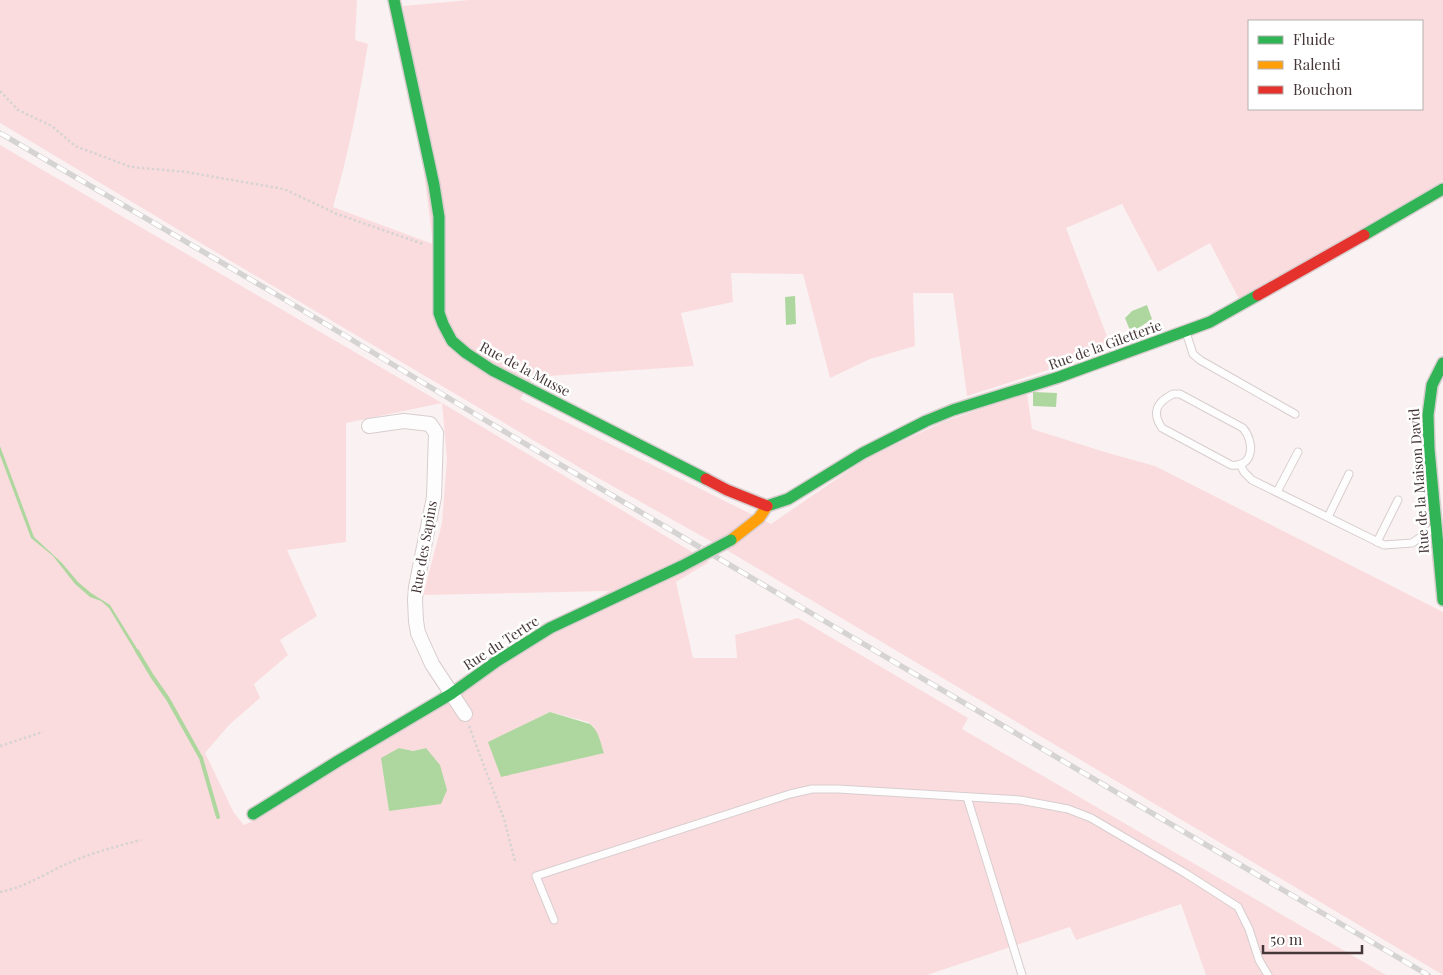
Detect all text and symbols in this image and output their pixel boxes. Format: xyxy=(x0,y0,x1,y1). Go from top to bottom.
legend xyxy=(1248,20,1423,110)
text: Fluide xyxy=(1293,29,1335,49)
text: Ralenti xyxy=(1293,54,1341,74)
text: Bouchon xyxy=(1293,79,1353,99)
street label: Rue de la Giletterie xyxy=(1046,315,1164,374)
street label: Rue de la Musse xyxy=(477,337,574,400)
street label: Rue de la Maison David xyxy=(1404,408,1433,554)
street label: Rue des Sapins xyxy=(406,499,441,595)
street label: Rue du Tertre xyxy=(459,611,542,674)
scale bar xyxy=(1263,922,1362,954)
text: 50 m xyxy=(1270,929,1303,949)

